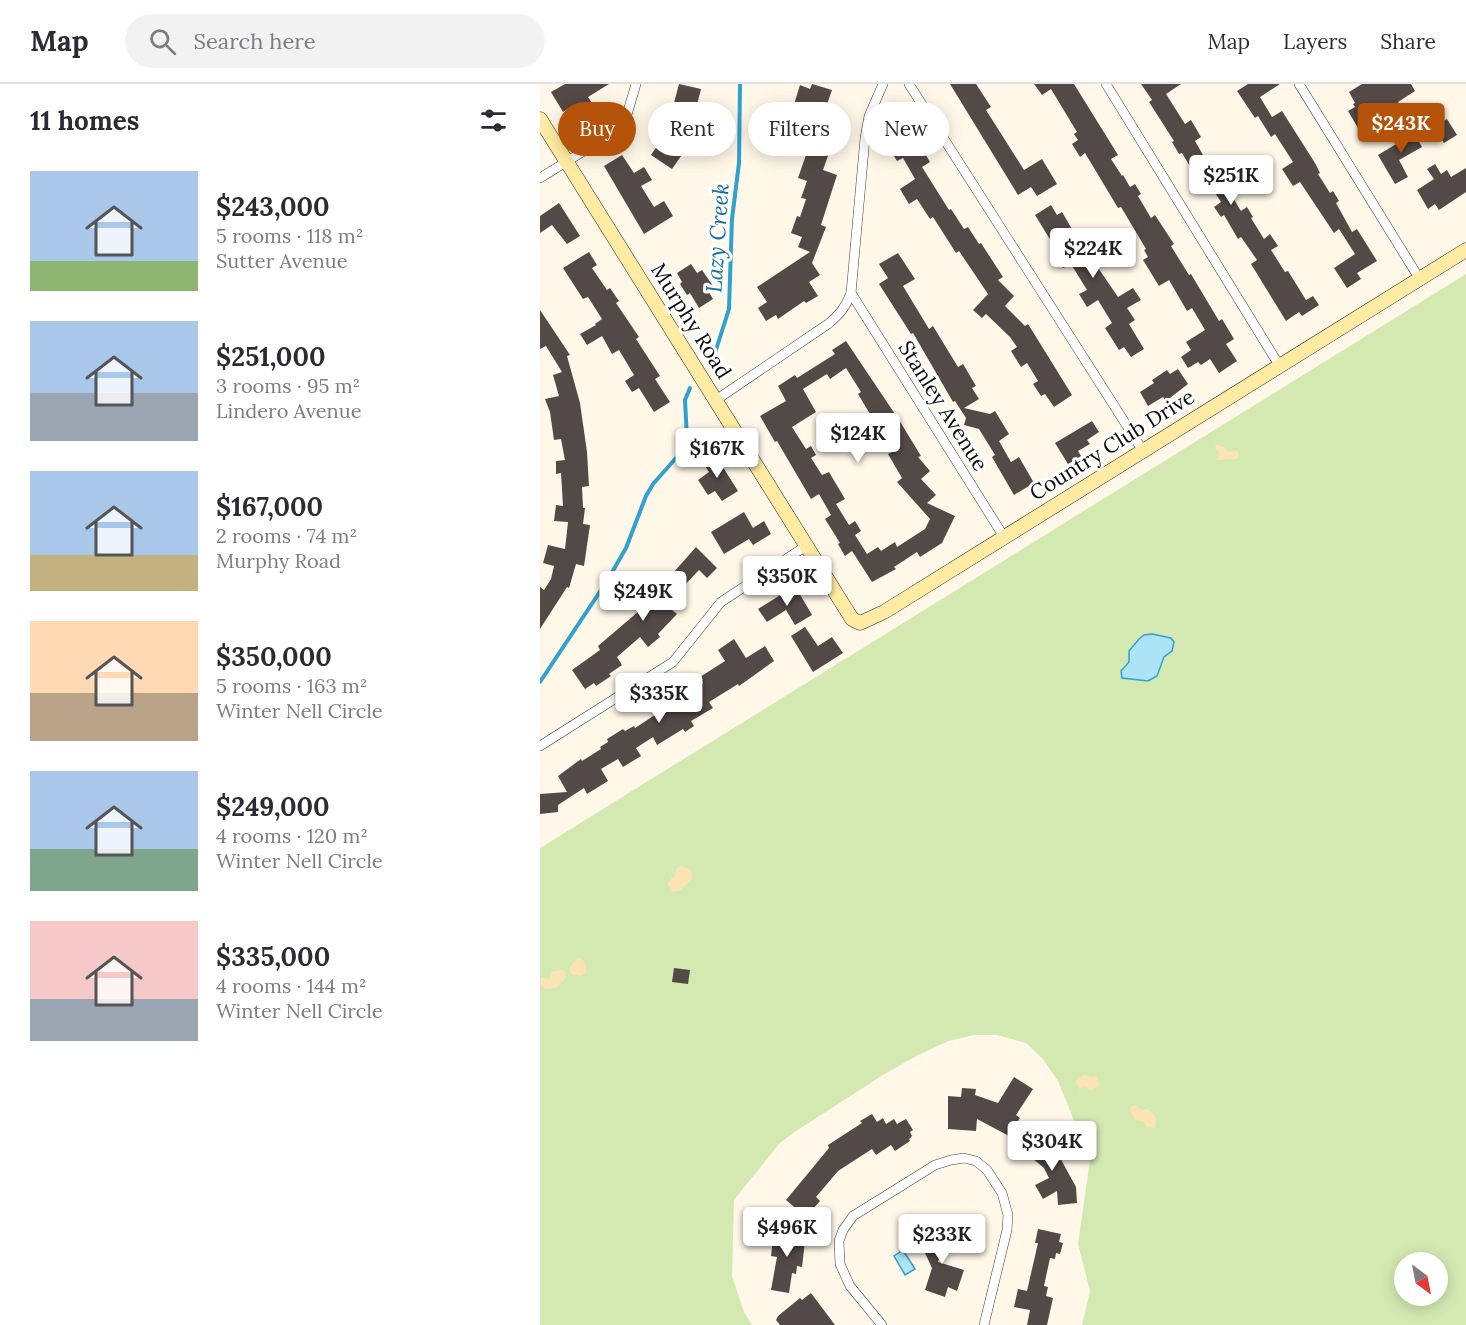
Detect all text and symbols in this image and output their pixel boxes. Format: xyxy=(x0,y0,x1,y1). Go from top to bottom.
search box xyxy=(125,14,545,68)
text: Map xyxy=(30,23,89,59)
icon: search xyxy=(146,25,179,58)
text: Search here xyxy=(194,27,316,55)
text: Map xyxy=(1207,28,1250,55)
text: Layers xyxy=(1283,28,1347,55)
text: Share xyxy=(1380,28,1436,55)
chip: Buy xyxy=(558,102,636,156)
chip: Rent xyxy=(648,102,736,156)
chip: Filters xyxy=(748,102,851,156)
chip: New xyxy=(863,102,949,156)
pin: $243K xyxy=(1359,103,1443,154)
text: 11 homes xyxy=(30,104,139,137)
icon: filters xyxy=(477,104,510,137)
text: $243K xyxy=(1372,110,1430,135)
pin: $251K xyxy=(1189,155,1273,206)
text: $251K xyxy=(1203,162,1259,187)
water label: Lazy Creek xyxy=(699,182,735,294)
text: $243,000 xyxy=(216,190,330,223)
icon: home xyxy=(78,195,150,267)
text: 5 rooms · 118 m² xyxy=(216,223,363,248)
pin: $224K xyxy=(1051,228,1135,279)
text: $224K xyxy=(1064,235,1122,260)
text: Sutter Avenue xyxy=(216,248,347,273)
street label: Murphy Road xyxy=(645,258,738,384)
street label: Stanley Avenue xyxy=(893,336,994,476)
text: $251,000 xyxy=(216,340,325,373)
icon: home xyxy=(78,345,150,417)
text: 3 rooms · 95 m² xyxy=(216,373,360,398)
street label: Country Club Drive xyxy=(1024,383,1199,506)
text: Lindero Avenue xyxy=(216,398,361,423)
pin: $124K xyxy=(816,413,900,464)
text: $124K xyxy=(830,420,886,445)
pin: $167K xyxy=(675,428,759,479)
text: $167K xyxy=(690,435,745,460)
text: $167,000 xyxy=(216,490,323,523)
icon: home xyxy=(78,495,150,567)
text: 2 rooms · 74 m² xyxy=(216,523,357,548)
text: Murphy Road xyxy=(216,548,341,573)
pin: $350K xyxy=(745,556,829,607)
text: $350K xyxy=(757,563,817,588)
pin: $249K xyxy=(601,571,685,622)
text: $249K xyxy=(613,578,673,603)
text: $350,000 xyxy=(216,640,332,673)
icon: home xyxy=(78,645,150,717)
text: 5 rooms · 163 m² xyxy=(216,673,368,698)
pin: $335K xyxy=(617,673,701,724)
text: $335K xyxy=(629,680,689,705)
text: Winter Nell Circle xyxy=(216,698,383,723)
text: $249,000 xyxy=(216,790,330,823)
icon: home xyxy=(78,795,150,867)
text: 4 rooms · 120 m² xyxy=(216,823,368,848)
text: Winter Nell Circle xyxy=(216,848,383,873)
text: $335,000 xyxy=(216,940,330,973)
icon: home xyxy=(78,945,150,1017)
text: 4 rooms · 144 m² xyxy=(216,973,366,998)
text: Winter Nell Circle xyxy=(216,998,383,1023)
pin: $304K xyxy=(1010,1121,1094,1172)
text: $304K xyxy=(1022,1128,1082,1153)
pin: $496K xyxy=(745,1207,829,1258)
text: $496K xyxy=(757,1214,817,1239)
pin: $233K xyxy=(900,1214,984,1265)
text: $233K xyxy=(912,1221,972,1246)
north arrow xyxy=(1394,1252,1448,1306)
map controls xyxy=(1394,1252,1448,1306)

